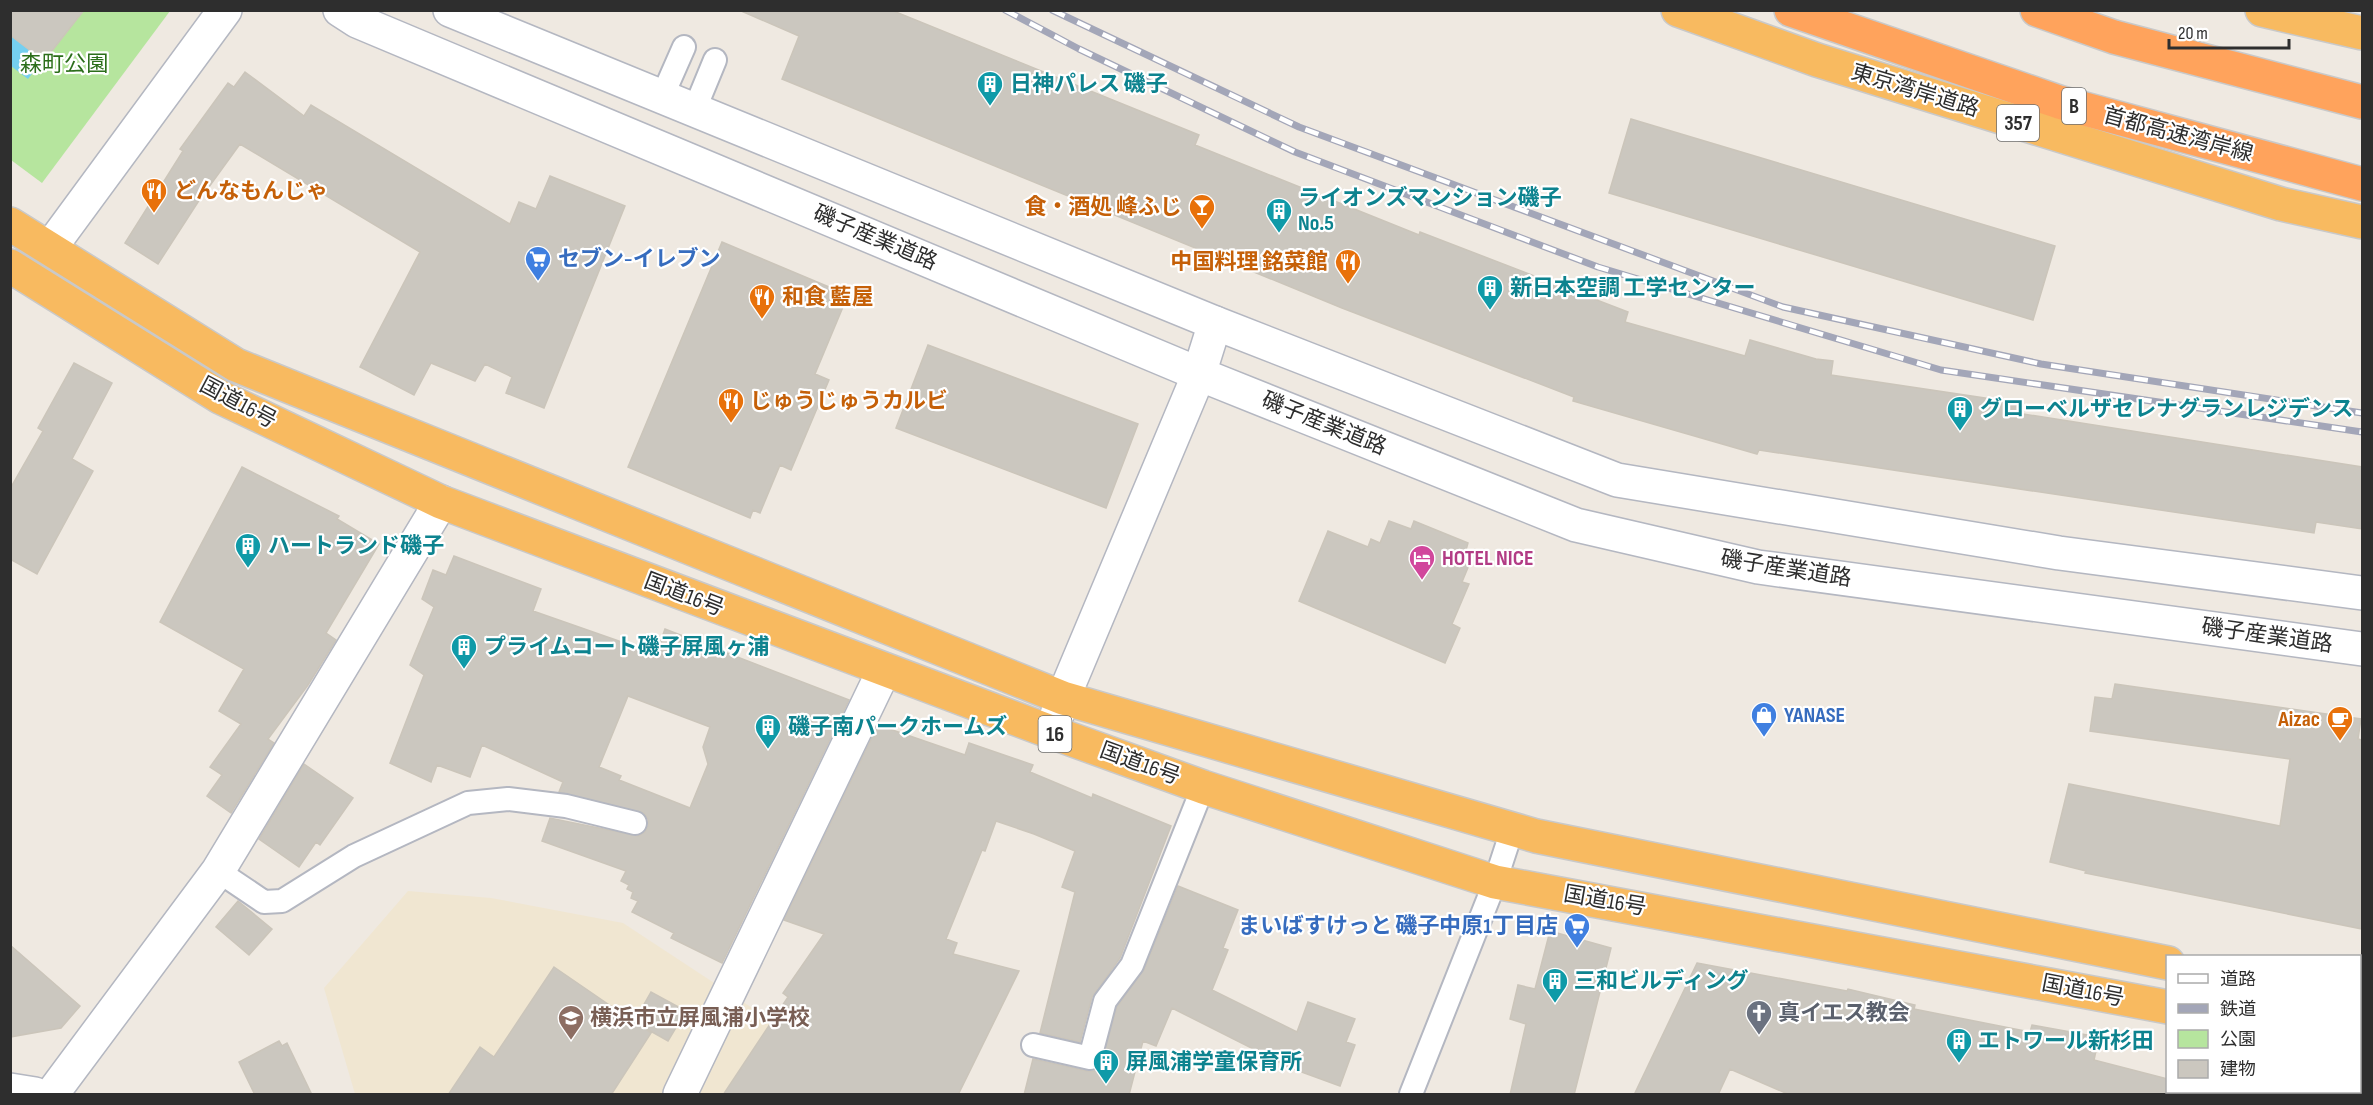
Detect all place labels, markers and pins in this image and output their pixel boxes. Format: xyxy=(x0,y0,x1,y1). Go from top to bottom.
building icon: 日神パレス 磯子 xyxy=(975,69,1005,107)
place label: 日神パレス 磯子 xyxy=(1010,71,1167,98)
restaurant icon: どんなもんじゃ xyxy=(139,176,169,214)
place label: どんなもんじゃ xyxy=(174,178,328,205)
place label: ライオンズマンション磯子 No.5 xyxy=(1298,185,1562,237)
bar icon: 食・酒処 峰ふじ xyxy=(1187,192,1217,230)
place label: 食・酒処 峰ふじ xyxy=(1025,194,1182,221)
building icon: ライオンズマンション磯子 No.5 xyxy=(1264,196,1294,234)
supermarket icon: セブン-イレブン xyxy=(523,244,553,282)
place label: セブン-イレブン xyxy=(558,246,720,273)
restaurant icon: 中国料理 銘菜館 xyxy=(1333,247,1363,285)
place label: 中国料理 銘菜館 xyxy=(1171,249,1328,276)
building icon: 新日本空調 工学センター xyxy=(1475,273,1505,311)
place label: 新日本空調 工学センター xyxy=(1510,275,1755,302)
restaurant icon: 和食 藍屋 xyxy=(747,282,777,320)
place label: 和食 藍屋 xyxy=(782,284,873,311)
restaurant icon: じゅうじゅうカルビ xyxy=(716,386,746,424)
place label: じゅうじゅうカルビ xyxy=(750,388,948,415)
building icon: グローベルザセレナグランレジデンス xyxy=(1945,394,1975,432)
place label: グローベルザセレナグランレジデンス xyxy=(1980,396,2354,423)
building icon: ハートランド磯子 xyxy=(233,531,263,569)
place label: ハートランド磯子 xyxy=(268,533,444,560)
hotel icon: HOTEL NICE xyxy=(1407,543,1437,581)
place label: HOTEL NICE xyxy=(1442,545,1534,572)
building icon: プライムコート磯子屏風ヶ浦 xyxy=(449,632,479,670)
place label: プライムコート磯子屏風ヶ浦 xyxy=(484,634,770,661)
shop icon: YANASE xyxy=(1749,700,1779,738)
place label: YANASE xyxy=(1784,702,1845,729)
cafe icon: Aizac xyxy=(2325,704,2355,742)
place label: Aizac xyxy=(2277,706,2320,733)
building icon: 磯子南パークホームズ xyxy=(753,712,783,750)
place label: 磯子南パークホームズ xyxy=(788,714,1007,741)
supermarket icon: まいばすけっと 磯子中原1丁目店 xyxy=(1562,911,1592,949)
place label: まいばすけっと 磯子中原1丁目店 xyxy=(1238,913,1558,940)
building icon: 三和ビルディング xyxy=(1540,966,1570,1004)
place label: 三和ビルディング xyxy=(1574,968,1748,995)
church icon: 真イエス教会 xyxy=(1744,998,1774,1036)
place label: 真イエス教会 xyxy=(1778,1000,1910,1027)
school or university icon: 横浜市立屏風浦小学校 xyxy=(556,1003,586,1041)
place label: 横浜市立屏風浦小学校 xyxy=(590,1005,810,1032)
building icon: エトワール新杉田 xyxy=(1944,1026,1974,1064)
place label: エトワール新杉田 xyxy=(1978,1028,2154,1055)
building icon: 屏風浦学童保育所 xyxy=(1091,1047,1121,1085)
place label: 屏風浦学童保育所 xyxy=(1126,1049,1302,1076)

